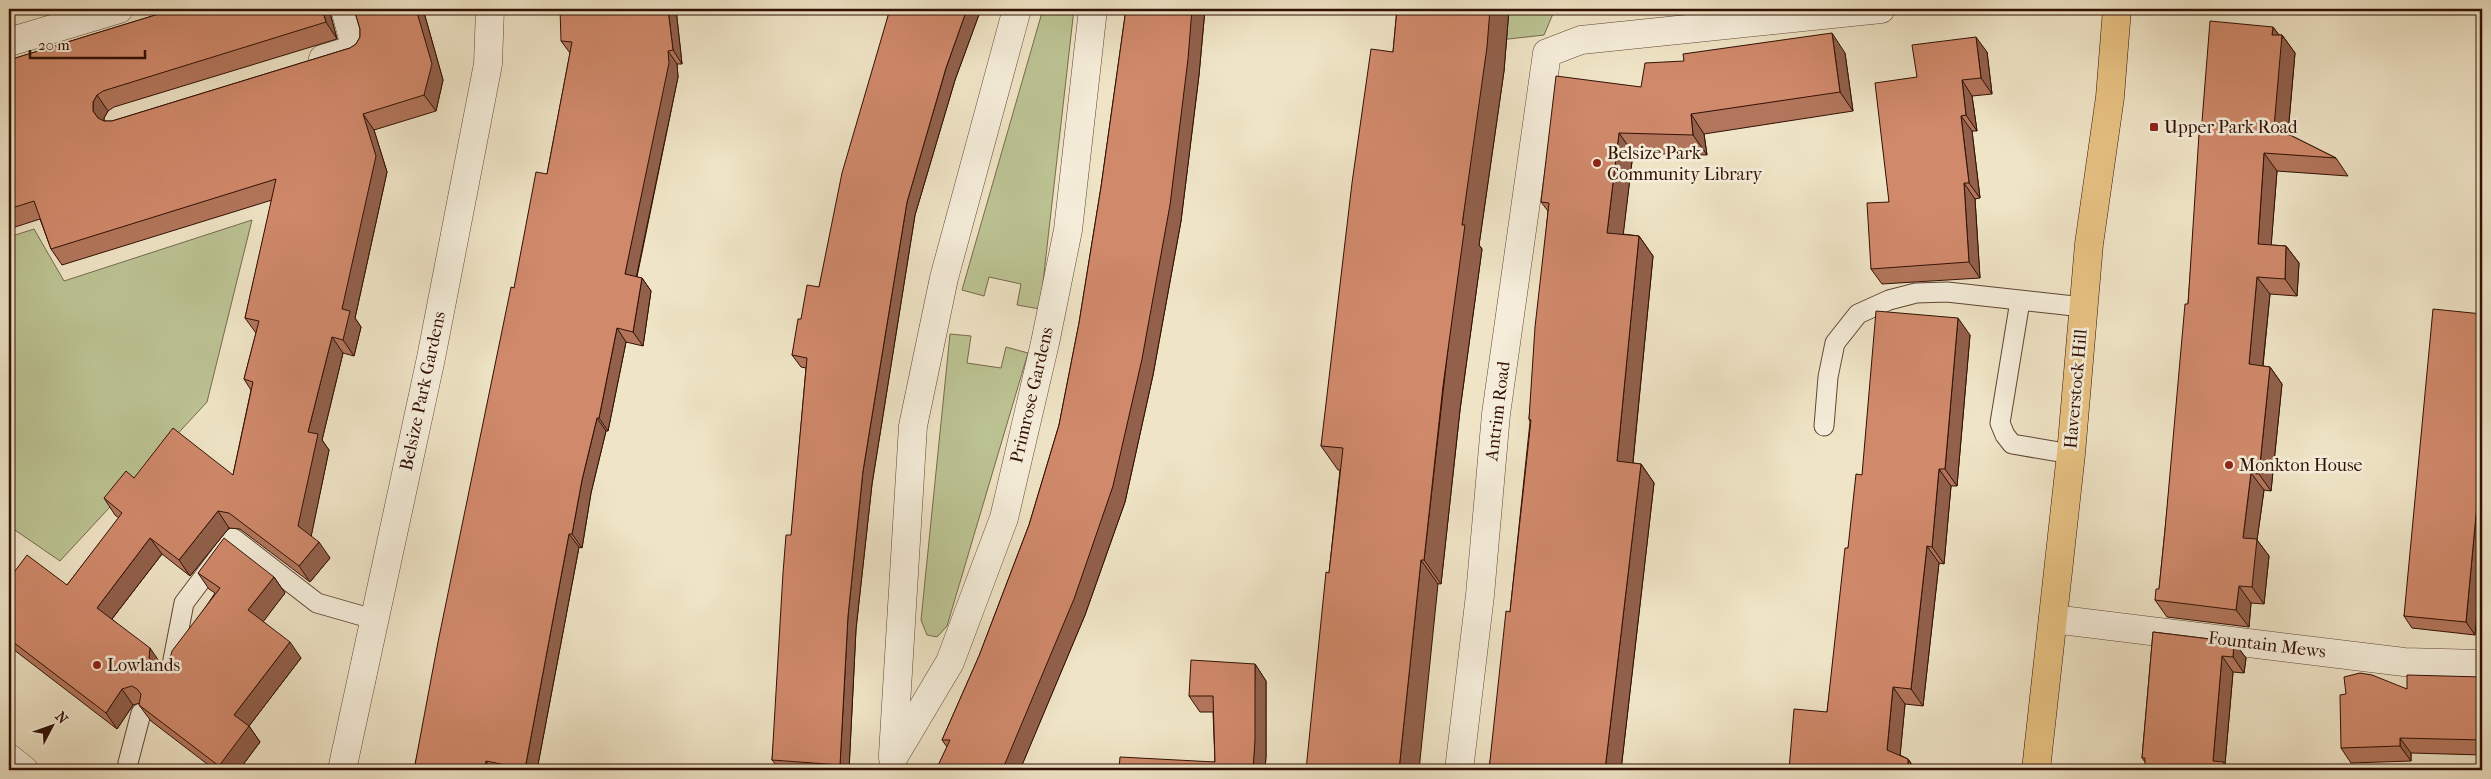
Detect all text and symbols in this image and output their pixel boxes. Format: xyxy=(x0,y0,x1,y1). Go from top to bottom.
scale bar xyxy=(30,28,145,60)
text: 20 m xyxy=(38,36,70,54)
place label: Upper Park Road xyxy=(2164,117,2298,138)
marker: Upper Park Road xyxy=(2148,121,2160,133)
place label: Belsize Park Community Library xyxy=(1607,143,1764,185)
marker: Belsize Park Community Library xyxy=(1591,157,1603,169)
street label: Belsize Park Gardens xyxy=(396,309,450,472)
street label: Primrose Gardens xyxy=(1006,324,1058,465)
street label: Haverstock Hill xyxy=(2060,328,2092,450)
street label: Antrim Road xyxy=(1481,360,1515,463)
place label: Monkton House xyxy=(2239,455,2363,476)
marker: Monkton House xyxy=(2223,459,2235,471)
street label: Fountain Mews xyxy=(2207,627,2327,663)
place label: Lowlands xyxy=(107,655,180,676)
marker: Lowlands xyxy=(91,659,103,671)
north arrow xyxy=(28,702,78,752)
text: N xyxy=(52,708,72,728)

